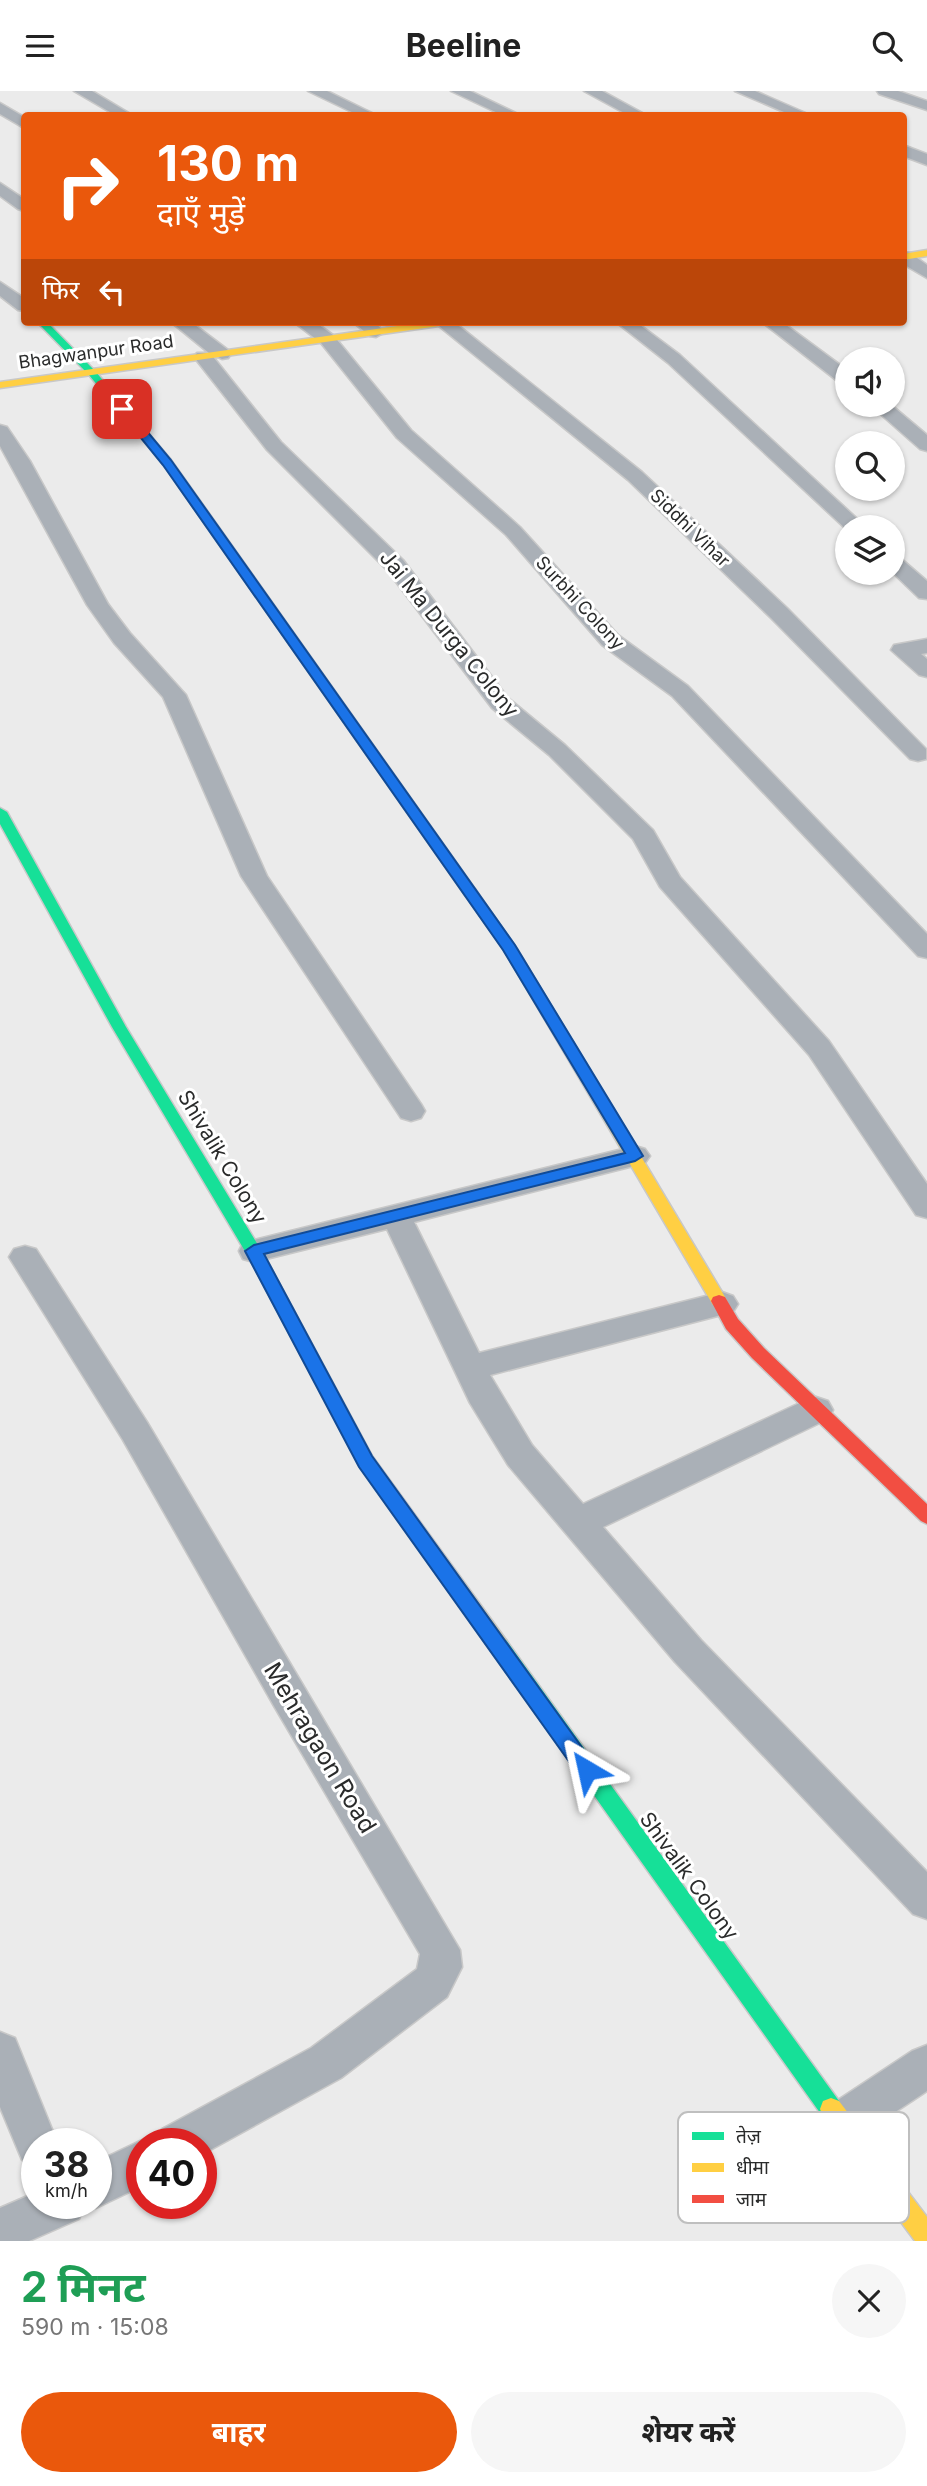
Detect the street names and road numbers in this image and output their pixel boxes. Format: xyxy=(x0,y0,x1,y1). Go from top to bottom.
street label: Bhagwanpur Road xyxy=(17,330,175,373)
street label: Siddhi Vihar xyxy=(646,485,735,571)
street label: Jai Ma Durga Colony xyxy=(375,546,524,722)
street label: Surbhi Colony xyxy=(532,552,629,654)
street label: Shivalik Colony xyxy=(173,1085,272,1228)
street label: Mehragaon Road xyxy=(258,1657,383,1838)
street label: Shivalik Colony xyxy=(635,1807,744,1945)

